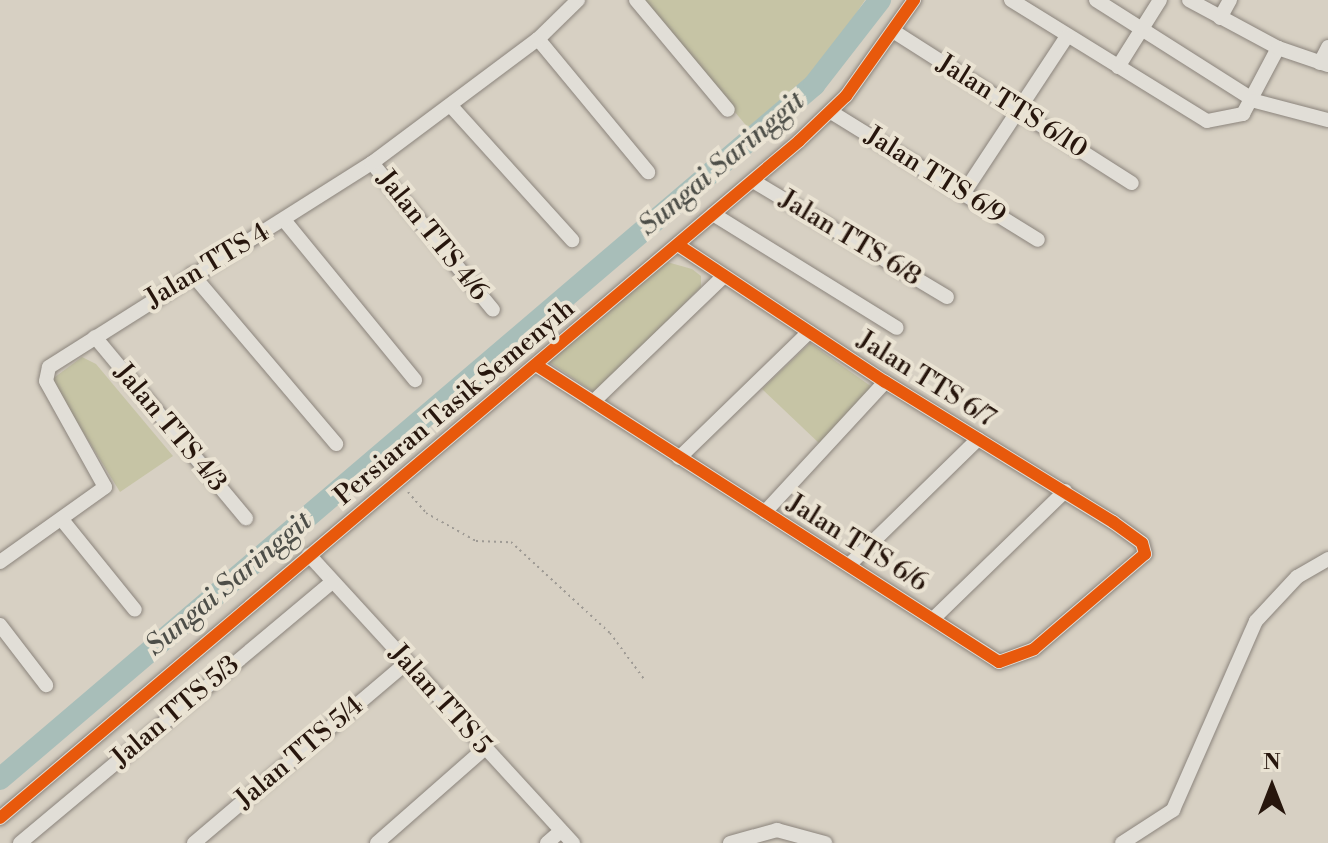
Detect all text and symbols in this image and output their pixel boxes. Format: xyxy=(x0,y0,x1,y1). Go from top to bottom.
street label: Jalan TTS 6/10 xyxy=(931,48,1093,166)
water label: Sungai Saringgit xyxy=(632,85,812,243)
street label: Jalan TTS 6/9 xyxy=(859,121,1011,231)
street label: Jalan TTS 4/6 xyxy=(370,164,494,308)
street label: Jalan TTS 6/8 xyxy=(774,185,926,293)
street label: Jalan TTS 4 xyxy=(141,217,275,315)
street label: Persiaran Tasik Semenyih xyxy=(329,293,581,513)
street label: Jalan TTS 6/7 xyxy=(851,325,1001,435)
street label: Jalan TTS 4/3 xyxy=(107,358,233,498)
street label: Jalan TTS 6/6 xyxy=(781,489,933,599)
water label: Sungai Saringgit xyxy=(139,505,319,663)
street label: Jalan TTS 5 xyxy=(383,639,497,761)
street label: Jalan TTS 5/3 xyxy=(106,650,246,774)
street label: Jalan TTS 5/4 xyxy=(230,690,370,816)
north arrow xyxy=(1232,747,1312,827)
text: N xyxy=(1263,749,1281,776)

